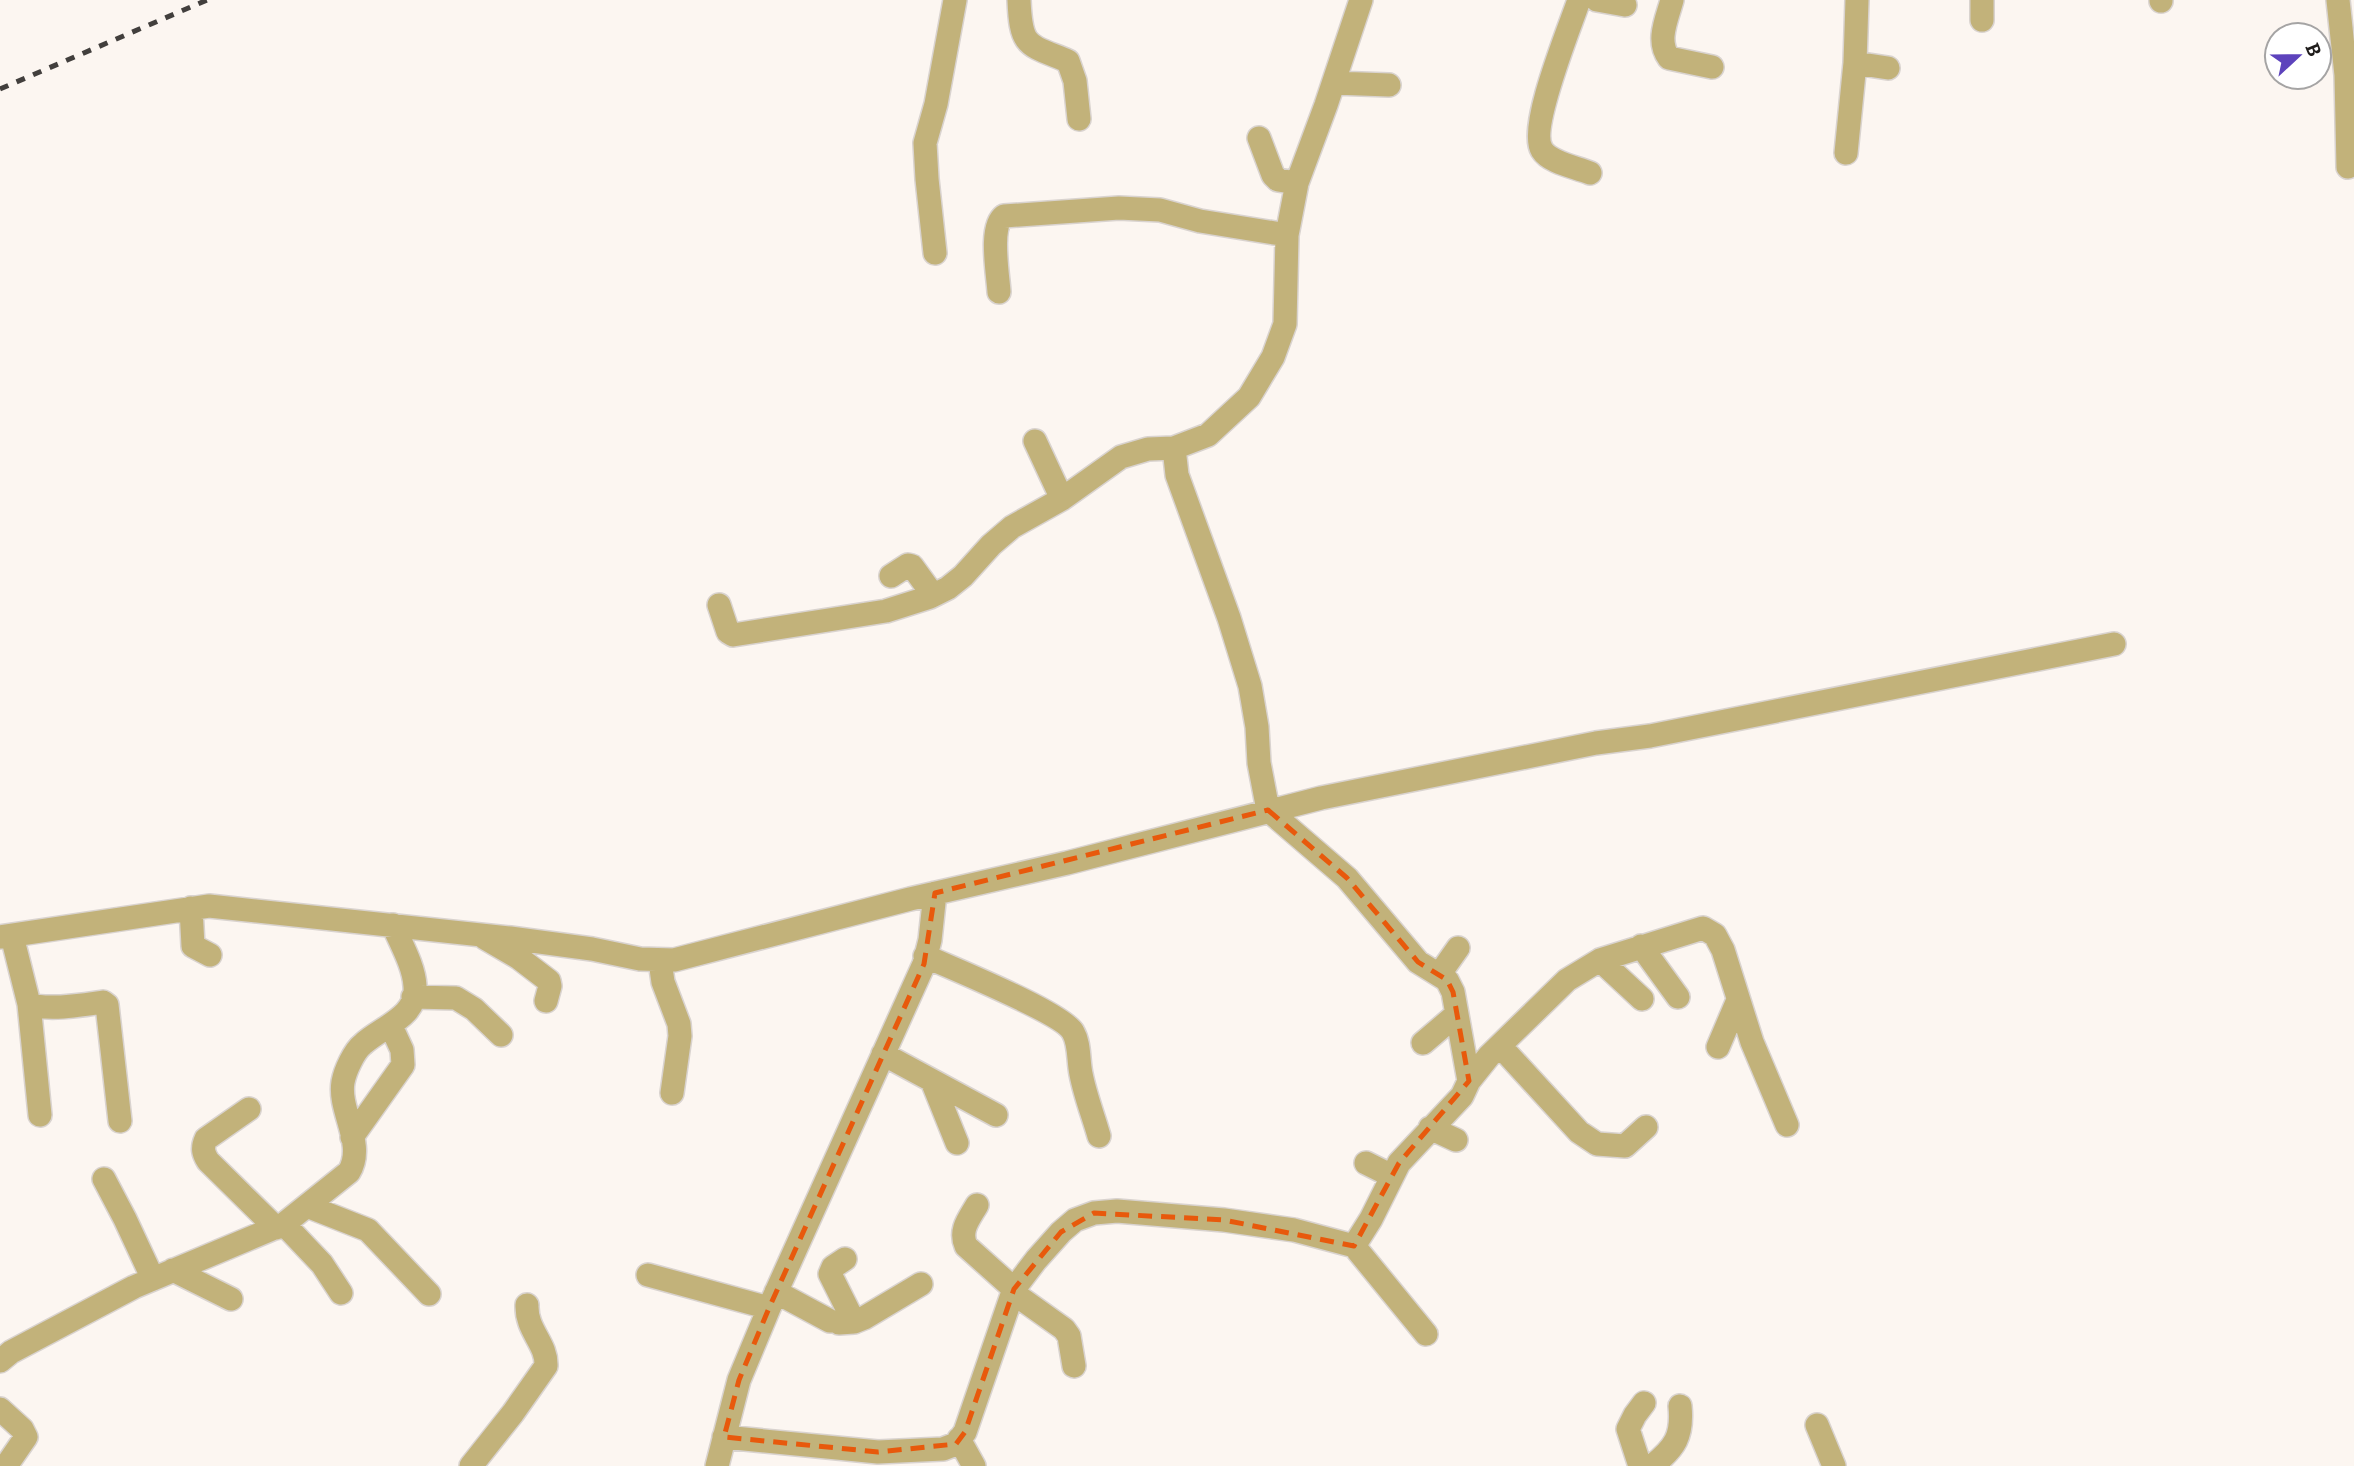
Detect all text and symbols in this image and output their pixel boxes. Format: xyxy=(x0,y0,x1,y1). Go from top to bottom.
north arrow xyxy=(2263,21,2333,91)
text: B xyxy=(2300,40,2326,60)

